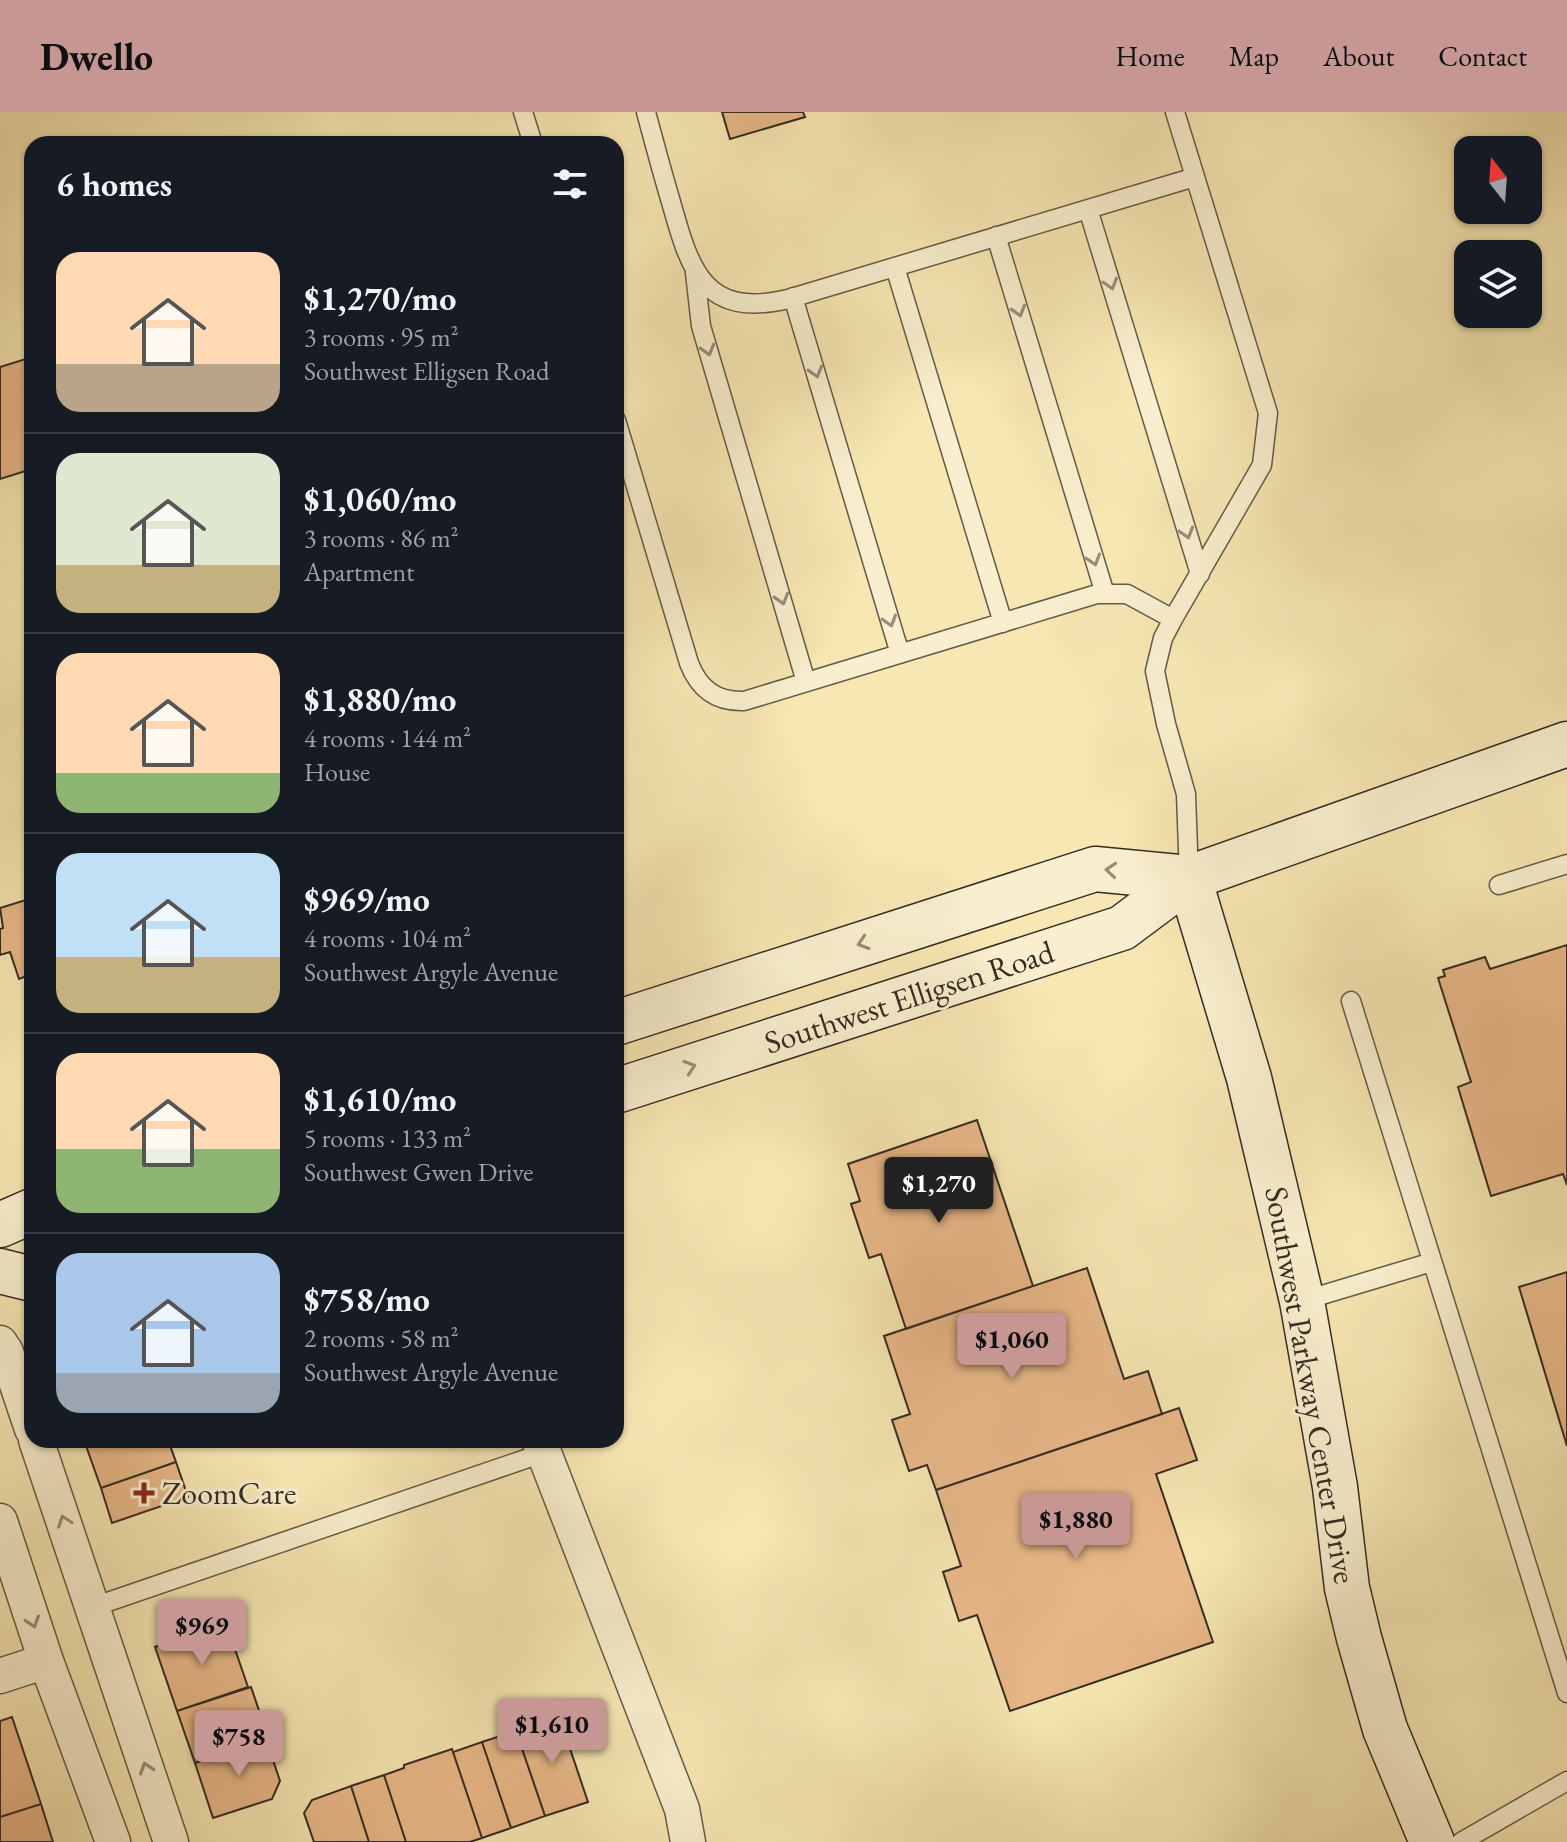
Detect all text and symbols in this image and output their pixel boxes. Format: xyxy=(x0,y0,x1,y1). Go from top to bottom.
text: Dwello xyxy=(40,32,153,81)
text: Home xyxy=(1115,38,1185,74)
text: Map xyxy=(1229,38,1279,74)
text: About xyxy=(1323,38,1394,74)
text: Contact xyxy=(1438,38,1527,74)
north arrow xyxy=(1454,136,1542,224)
map controls xyxy=(1454,136,1542,328)
text: 6 homes xyxy=(56,162,172,206)
icon: filters xyxy=(548,162,592,206)
button: layers xyxy=(1454,240,1542,328)
text: $1,270/mo xyxy=(304,276,456,320)
one-way arrow xyxy=(1102,277,1118,290)
icon: home xyxy=(120,284,216,380)
one-way arrow xyxy=(1010,304,1026,317)
text: 3 rooms · 95 m² xyxy=(304,320,459,354)
one-way arrow xyxy=(699,342,715,356)
text: Southwest Elligsen Road xyxy=(304,354,549,388)
one-way arrow xyxy=(807,365,823,378)
text: $1,060/mo xyxy=(304,477,456,521)
icon: home xyxy=(120,485,216,581)
text: 3 rooms · 86 m² xyxy=(304,521,459,555)
one-way arrow xyxy=(1178,525,1194,539)
one-way arrow xyxy=(1085,552,1101,566)
text: Apartment xyxy=(304,555,414,589)
one-way arrow xyxy=(773,592,789,605)
one-way arrow xyxy=(881,614,897,628)
text: $1,880/mo xyxy=(304,677,456,721)
icon: home xyxy=(120,685,216,781)
text: 4 rooms · 144 m² xyxy=(304,721,471,755)
text: House xyxy=(304,755,370,789)
one-way arrow xyxy=(1105,862,1118,879)
text: $969/mo xyxy=(304,877,430,921)
icon: home xyxy=(120,885,216,981)
text: 4 rooms · 104 m² xyxy=(304,921,471,955)
street label: Southwest Elligsen Road xyxy=(759,930,1060,1064)
one-way arrow xyxy=(857,934,871,950)
text: Southwest Argyle Avenue xyxy=(304,955,558,989)
one-way arrow xyxy=(683,1061,697,1077)
text: $1,610/mo xyxy=(304,1077,456,1121)
icon: home xyxy=(120,1085,216,1181)
text: 5 rooms · 133 m² xyxy=(304,1121,471,1155)
text: Southwest Gwen Drive xyxy=(304,1155,533,1189)
pin: $1,270 xyxy=(874,1157,1004,1225)
text: $1,270 xyxy=(902,1166,976,1200)
street label: Southwest Parkway Center Drive xyxy=(1255,1183,1367,1587)
text: $758/mo xyxy=(304,1277,430,1321)
icon: home xyxy=(120,1285,216,1381)
pin: $1,060 xyxy=(947,1313,1077,1381)
text: 2 rooms · 58 m² xyxy=(304,1321,459,1355)
text: $1,060 xyxy=(975,1322,1049,1356)
text: Southwest Argyle Avenue xyxy=(304,1355,558,1389)
place label: ZoomCare xyxy=(162,1472,297,1514)
marker: ZoomCare xyxy=(133,1482,155,1504)
pin: $1,880 xyxy=(1011,1493,1141,1561)
text: $1,880 xyxy=(1039,1502,1113,1536)
one-way arrow xyxy=(57,1515,73,1529)
pin: $969 xyxy=(155,1599,249,1667)
text: $969 xyxy=(175,1608,229,1642)
one-way arrow xyxy=(24,1614,40,1628)
pin: $1,610 xyxy=(487,1698,617,1766)
text: $1,610 xyxy=(515,1707,589,1741)
pin: $758 xyxy=(192,1710,286,1778)
text: $758 xyxy=(212,1719,266,1753)
one-way arrow xyxy=(140,1762,156,1776)

